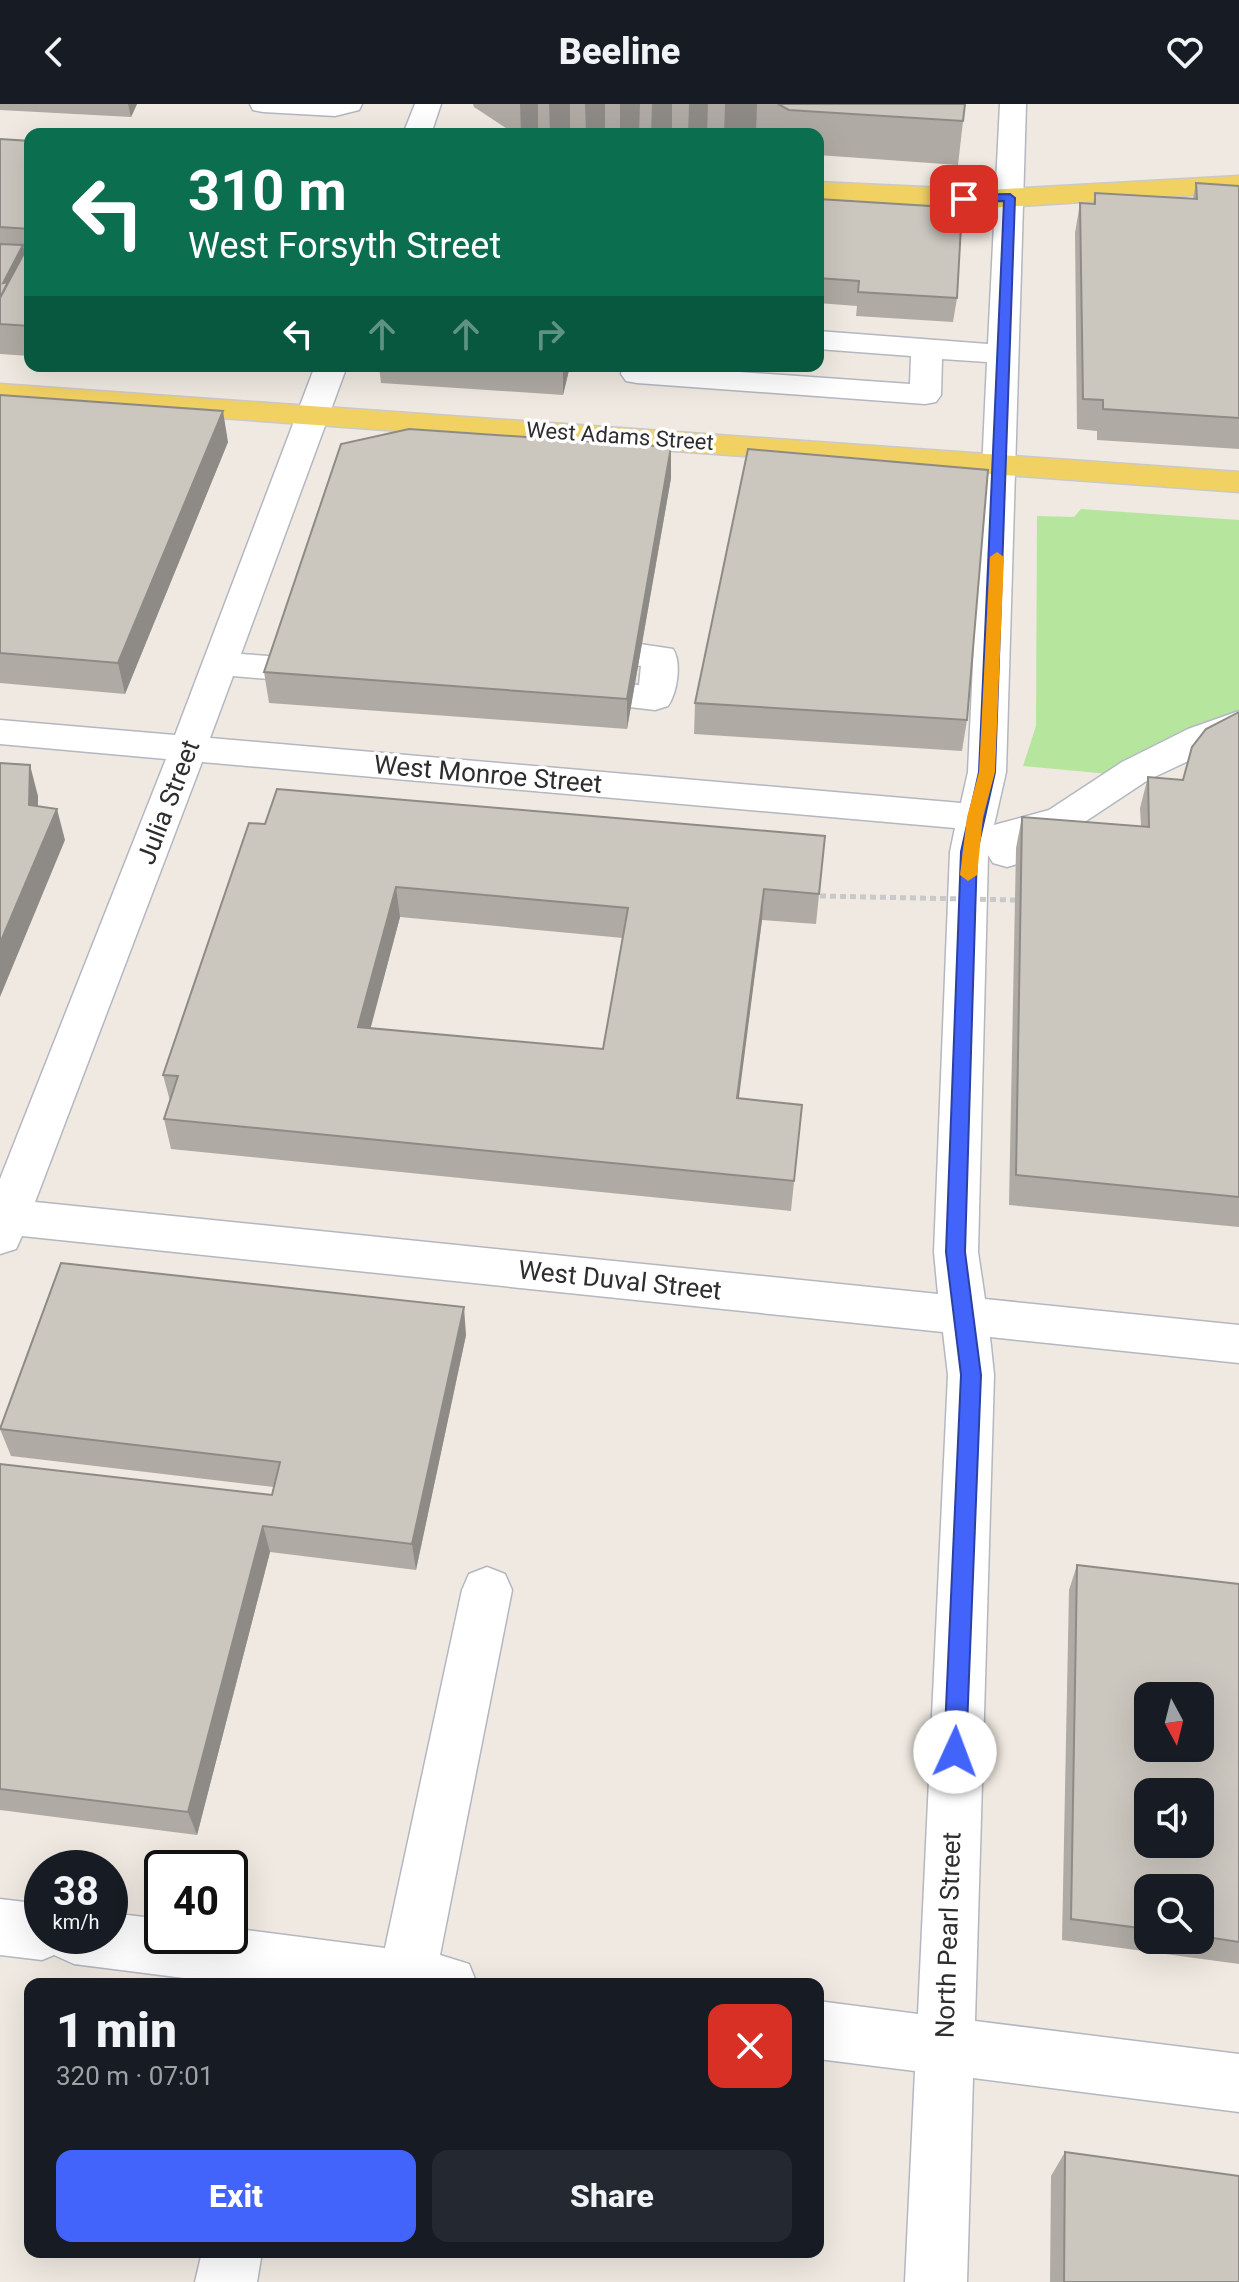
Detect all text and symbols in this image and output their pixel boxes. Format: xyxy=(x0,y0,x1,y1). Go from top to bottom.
icon: back xyxy=(32,30,76,74)
icon: heart xyxy=(1163,30,1207,74)
text: Beeline xyxy=(559,31,680,73)
text: 310 m xyxy=(188,158,347,224)
icon: left xyxy=(56,160,160,264)
pin xyxy=(930,165,998,233)
icon: arrive xyxy=(942,177,986,221)
text: West Forsyth Street xyxy=(188,225,501,267)
icon: left xyxy=(276,312,320,356)
icon: ahead xyxy=(360,312,404,356)
icon: ahead xyxy=(444,312,488,356)
icon: right xyxy=(528,312,572,356)
street label: West Adams Street xyxy=(525,417,715,455)
street label: Julia Street xyxy=(131,736,205,868)
street label: West Monroe Street xyxy=(373,749,603,799)
street label: West Duval Street xyxy=(517,1254,723,1306)
north arrow xyxy=(1134,1682,1214,1762)
map controls xyxy=(1134,1682,1214,1954)
position arrow xyxy=(913,1710,997,1794)
button: sound xyxy=(1134,1778,1214,1858)
street label: North Pearl Street xyxy=(929,1831,967,2039)
speed limit sign: 40 xyxy=(144,1850,248,1954)
text: 38 xyxy=(53,1868,99,1915)
button: search xyxy=(1134,1874,1214,1954)
text: km/h xyxy=(53,1910,99,1934)
text: 1 min xyxy=(56,2002,177,2059)
button: close xyxy=(708,2004,792,2088)
text: 320 m · 07:01 xyxy=(56,2061,214,2091)
button: Exit xyxy=(56,2150,416,2242)
button: Share xyxy=(432,2150,792,2242)

